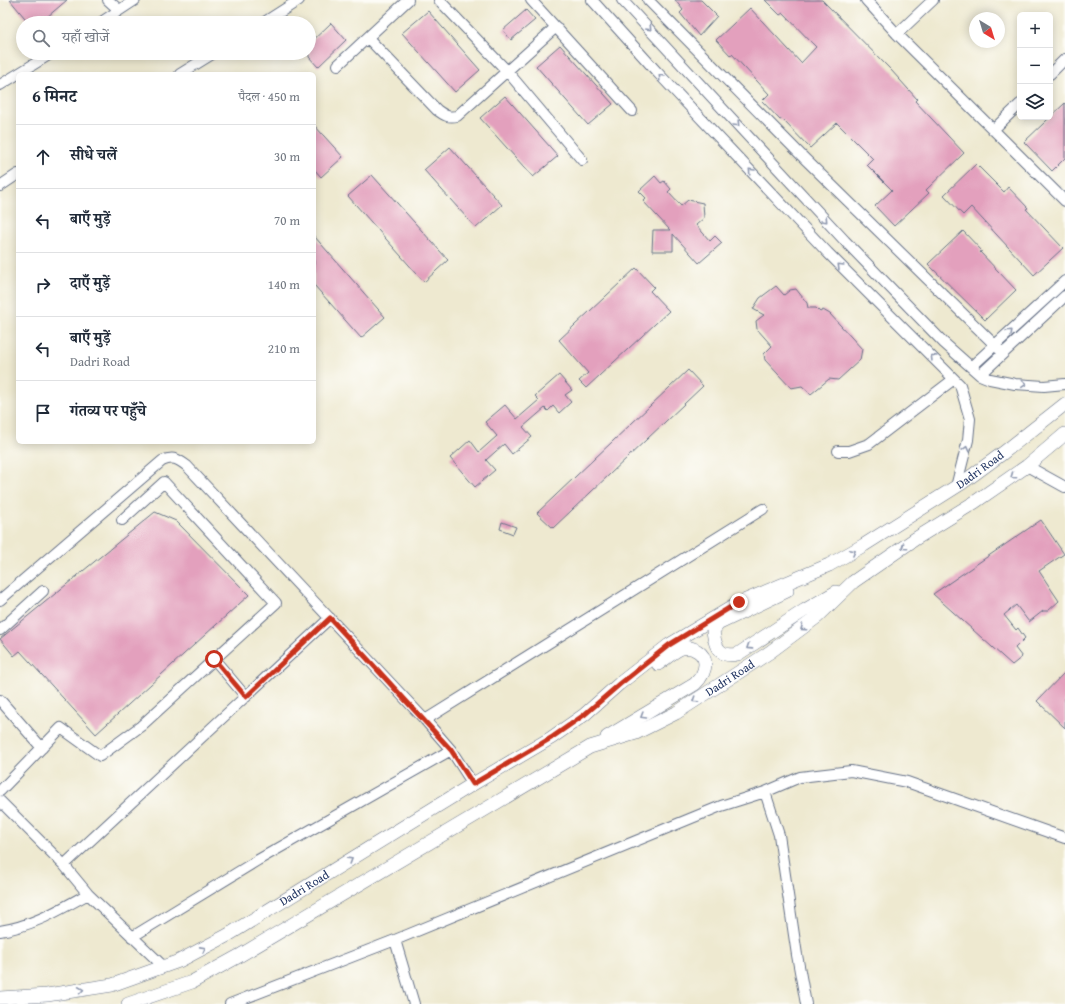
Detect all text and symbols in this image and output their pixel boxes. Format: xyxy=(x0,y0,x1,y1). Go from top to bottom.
north arrow xyxy=(969,12,1005,48)
map controls xyxy=(1017,12,1053,120)
button: + xyxy=(1017,12,1053,48)
search box xyxy=(16,16,316,60)
one-way arrow xyxy=(644,24,651,31)
text: यहाँ खोजें xyxy=(62,26,109,47)
icon: search xyxy=(30,27,52,49)
button: − xyxy=(1017,48,1053,84)
one-way arrow xyxy=(659,74,666,82)
text: 6 मिनट xyxy=(32,83,77,108)
button: layers xyxy=(1017,84,1053,120)
text: पैदल · 450 m xyxy=(239,87,300,106)
one-way arrow xyxy=(732,119,740,127)
text: सीधे चलें xyxy=(70,144,117,165)
icon: ahead xyxy=(32,146,54,168)
text: 30 m xyxy=(274,147,300,166)
one-way arrow xyxy=(748,168,756,176)
text: बाएँ मुड़ें xyxy=(70,208,111,229)
icon: left xyxy=(32,210,54,232)
text: 70 m xyxy=(274,211,300,230)
one-way arrow xyxy=(820,215,828,223)
one-way arrow xyxy=(837,263,845,271)
text: दाएँ मुड़ें xyxy=(70,272,110,293)
icon: right xyxy=(32,274,54,296)
text: 140 m xyxy=(268,275,300,294)
text: बाएँ मुड़ें xyxy=(70,327,111,348)
one-way arrow xyxy=(1005,329,1013,336)
icon: left xyxy=(32,338,54,360)
text: 210 m xyxy=(268,339,300,358)
text: Dadri Road xyxy=(70,352,130,371)
one-way arrow xyxy=(930,354,938,362)
one-way arrow xyxy=(1021,380,1027,389)
text: गंतव्य पर पहुँचे xyxy=(70,400,146,421)
icon: arrive xyxy=(32,402,54,424)
street label: Dadri Road xyxy=(952,446,1007,493)
one-way arrow xyxy=(961,446,970,453)
one-way arrow xyxy=(1010,471,1017,478)
one-way arrow xyxy=(901,542,908,550)
one-way arrow xyxy=(849,549,856,556)
route end xyxy=(730,593,748,611)
one-way arrow xyxy=(800,623,807,630)
one-way arrow xyxy=(746,642,753,650)
route start xyxy=(205,650,223,668)
street label: Dadri Road xyxy=(702,655,758,700)
one-way arrow xyxy=(692,696,699,703)
one-way arrow xyxy=(640,711,647,718)
one-way arrow xyxy=(346,857,353,864)
street label: Dadri Road xyxy=(276,866,333,909)
one-way arrow xyxy=(199,946,206,953)
one-way arrow xyxy=(77,986,84,995)

